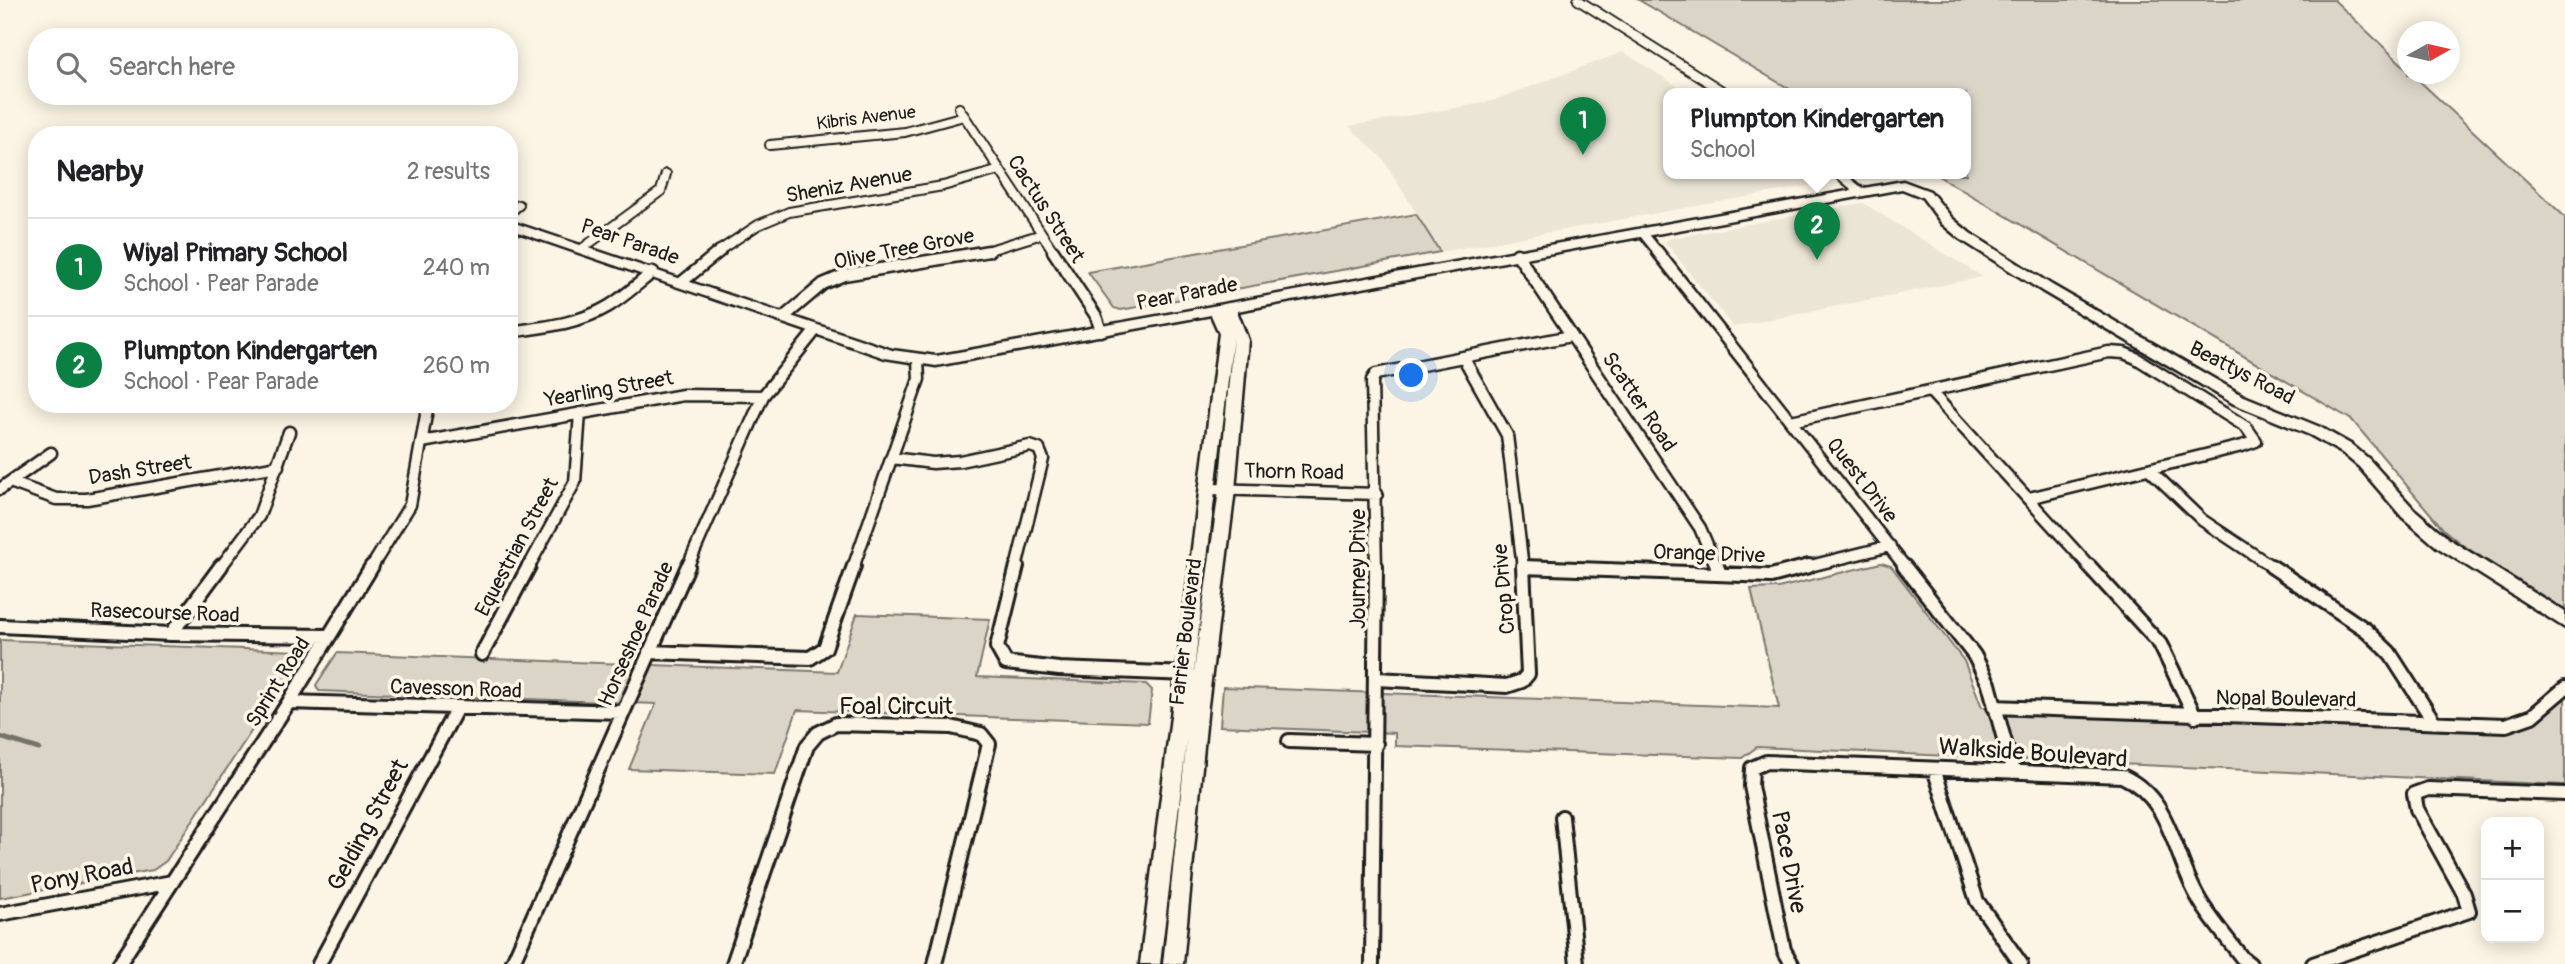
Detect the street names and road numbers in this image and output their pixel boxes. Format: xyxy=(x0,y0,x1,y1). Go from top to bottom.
street label: Kibris Avenue xyxy=(815,100,917,135)
street label: Cactus Street xyxy=(1001,150,1091,269)
street label: Sheniz Avenue xyxy=(784,161,915,209)
street label: Pear Parade xyxy=(577,213,683,272)
street label: Olive Tree Grove xyxy=(831,222,977,276)
street label: Pear Parade xyxy=(1134,271,1240,317)
street label: Beattys Road xyxy=(2185,335,2299,411)
street label: Scatter Road xyxy=(1596,347,1682,457)
street label: Yearling Street xyxy=(542,364,676,414)
street label: Quest Drive xyxy=(1820,432,1904,529)
street label: Dash Street xyxy=(87,448,194,491)
street label: Thorn Road xyxy=(1244,458,1344,486)
street label: Equestrian Street xyxy=(469,473,565,621)
street label: Journey Drive xyxy=(1345,508,1372,629)
street label: Orange Drive xyxy=(1652,539,1766,569)
street label: Crop Drive xyxy=(1487,542,1521,635)
street label: Horseshoe Parade xyxy=(592,557,680,711)
street label: Farrier Boulevard xyxy=(1164,557,1208,707)
street label: Rasecourse Road xyxy=(90,597,240,629)
street label: Sprint Road xyxy=(240,632,316,732)
street label: Cavesson Road xyxy=(389,673,523,705)
street label: Nopal Boulevard xyxy=(2215,684,2357,714)
street label: Foal Circuit xyxy=(839,692,953,721)
street label: Walkside Boulevard xyxy=(1938,732,2128,774)
street label: Gelding Street xyxy=(321,754,415,896)
street label: Pace Drive xyxy=(1765,808,1813,916)
street label: Pony Road xyxy=(28,852,136,900)

